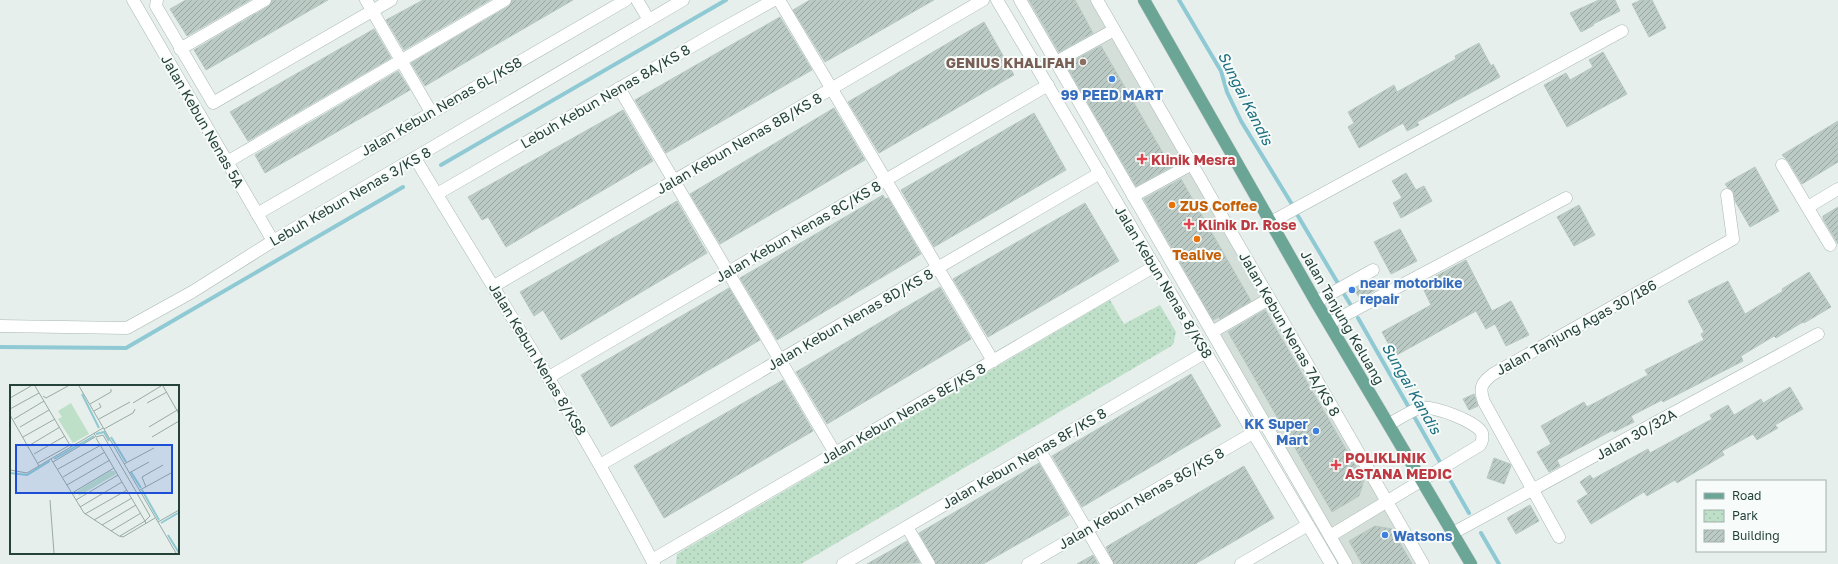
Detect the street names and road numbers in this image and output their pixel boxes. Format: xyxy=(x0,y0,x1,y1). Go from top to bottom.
street label: Lebuh Kebun Nenas 8A/KS 8 xyxy=(517,40,693,152)
street label: Jalan Kebun Nenas 5A xyxy=(158,52,248,191)
street label: Jalan Kebun Nenas 6L/KS8 xyxy=(357,53,525,159)
street label: Jalan Kebun Nenas 8B/KS 8 xyxy=(653,89,825,197)
street label: Lebuh Kebun Nenas 3/KS 8 xyxy=(266,143,434,249)
street label: Jalan Kebun Nenas 8C/KS 8 xyxy=(712,177,884,285)
street label: Jalan Kebun Nenas 8/KS8 xyxy=(1112,203,1216,361)
street label: Jalan Tanjung Keluang xyxy=(1297,247,1389,387)
street label: Jalan Kebun Nenas 7A/KS 8 xyxy=(1236,249,1344,419)
street label: Jalan Kebun Nenas 8D/KS 8 xyxy=(764,265,936,373)
street label: Jalan Tanjung Agas 30/186 xyxy=(1493,276,1659,378)
street label: Jalan Kebun Nenas 8/KS8 xyxy=(486,280,590,438)
street label: Jalan Kebun Nenas 8E/KS 8 xyxy=(818,359,988,467)
street label: Jalan Kebun Nenas 8F/KS 8 xyxy=(939,404,1109,512)
street label: Jalan 30/32A xyxy=(1593,405,1680,463)
street label: Jalan Kebun Nenas 8G/KS 8 xyxy=(1055,443,1227,553)

